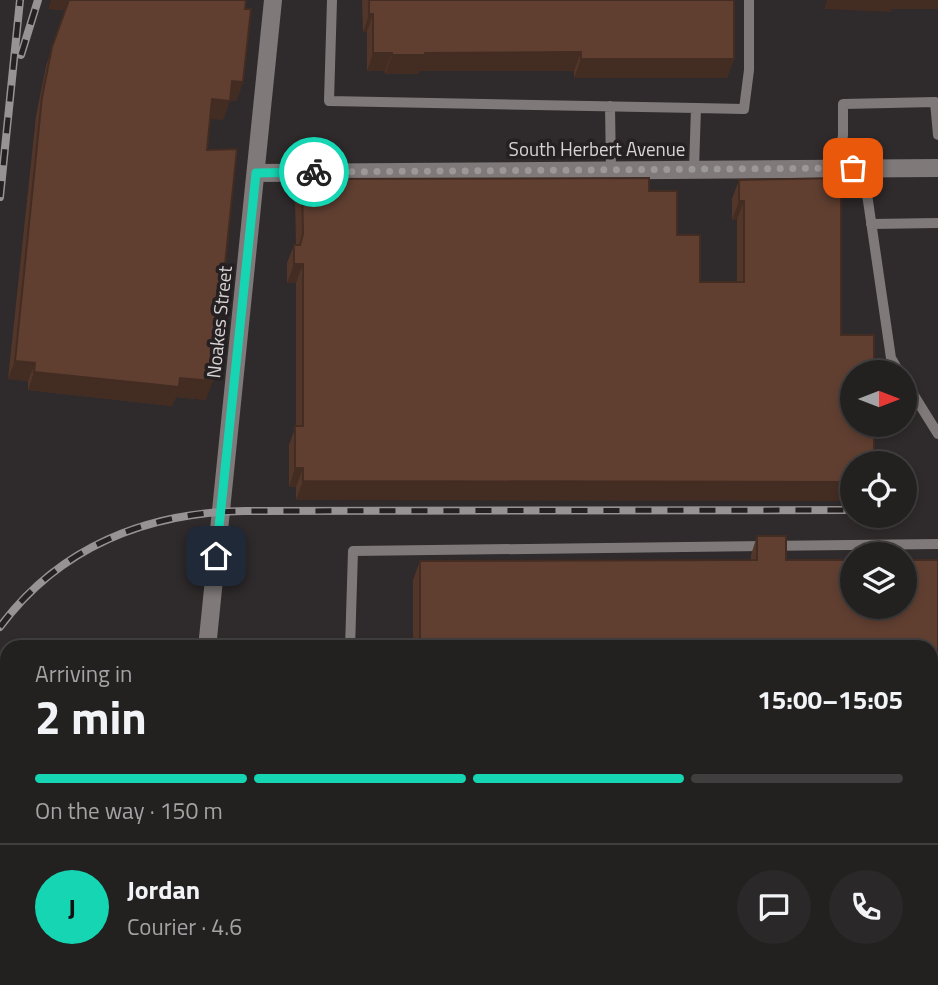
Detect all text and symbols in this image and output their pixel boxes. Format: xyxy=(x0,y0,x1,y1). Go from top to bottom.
street label: South Herbert Avenue xyxy=(509,134,685,163)
courier xyxy=(279,137,349,207)
pin xyxy=(823,138,883,198)
icon: bag xyxy=(834,149,872,187)
icon: bike xyxy=(295,153,333,191)
street label: Noakes Street xyxy=(198,264,239,380)
north arrow xyxy=(840,360,917,438)
map controls xyxy=(840,360,917,619)
button: locate xyxy=(840,451,917,528)
pin xyxy=(186,526,246,586)
icon: home xyxy=(197,537,235,575)
button: layers xyxy=(840,542,917,619)
text: Arriving in xyxy=(35,656,132,691)
text: 15:00–15:05 xyxy=(757,680,903,719)
text: 2 min xyxy=(35,682,147,752)
text: On the way · 150 m xyxy=(35,793,223,828)
text: Jordan xyxy=(127,870,200,909)
button: chat xyxy=(737,870,811,944)
button: phone xyxy=(829,870,903,944)
text: J xyxy=(68,888,76,927)
text: Courier · 4.6 xyxy=(127,909,242,944)

